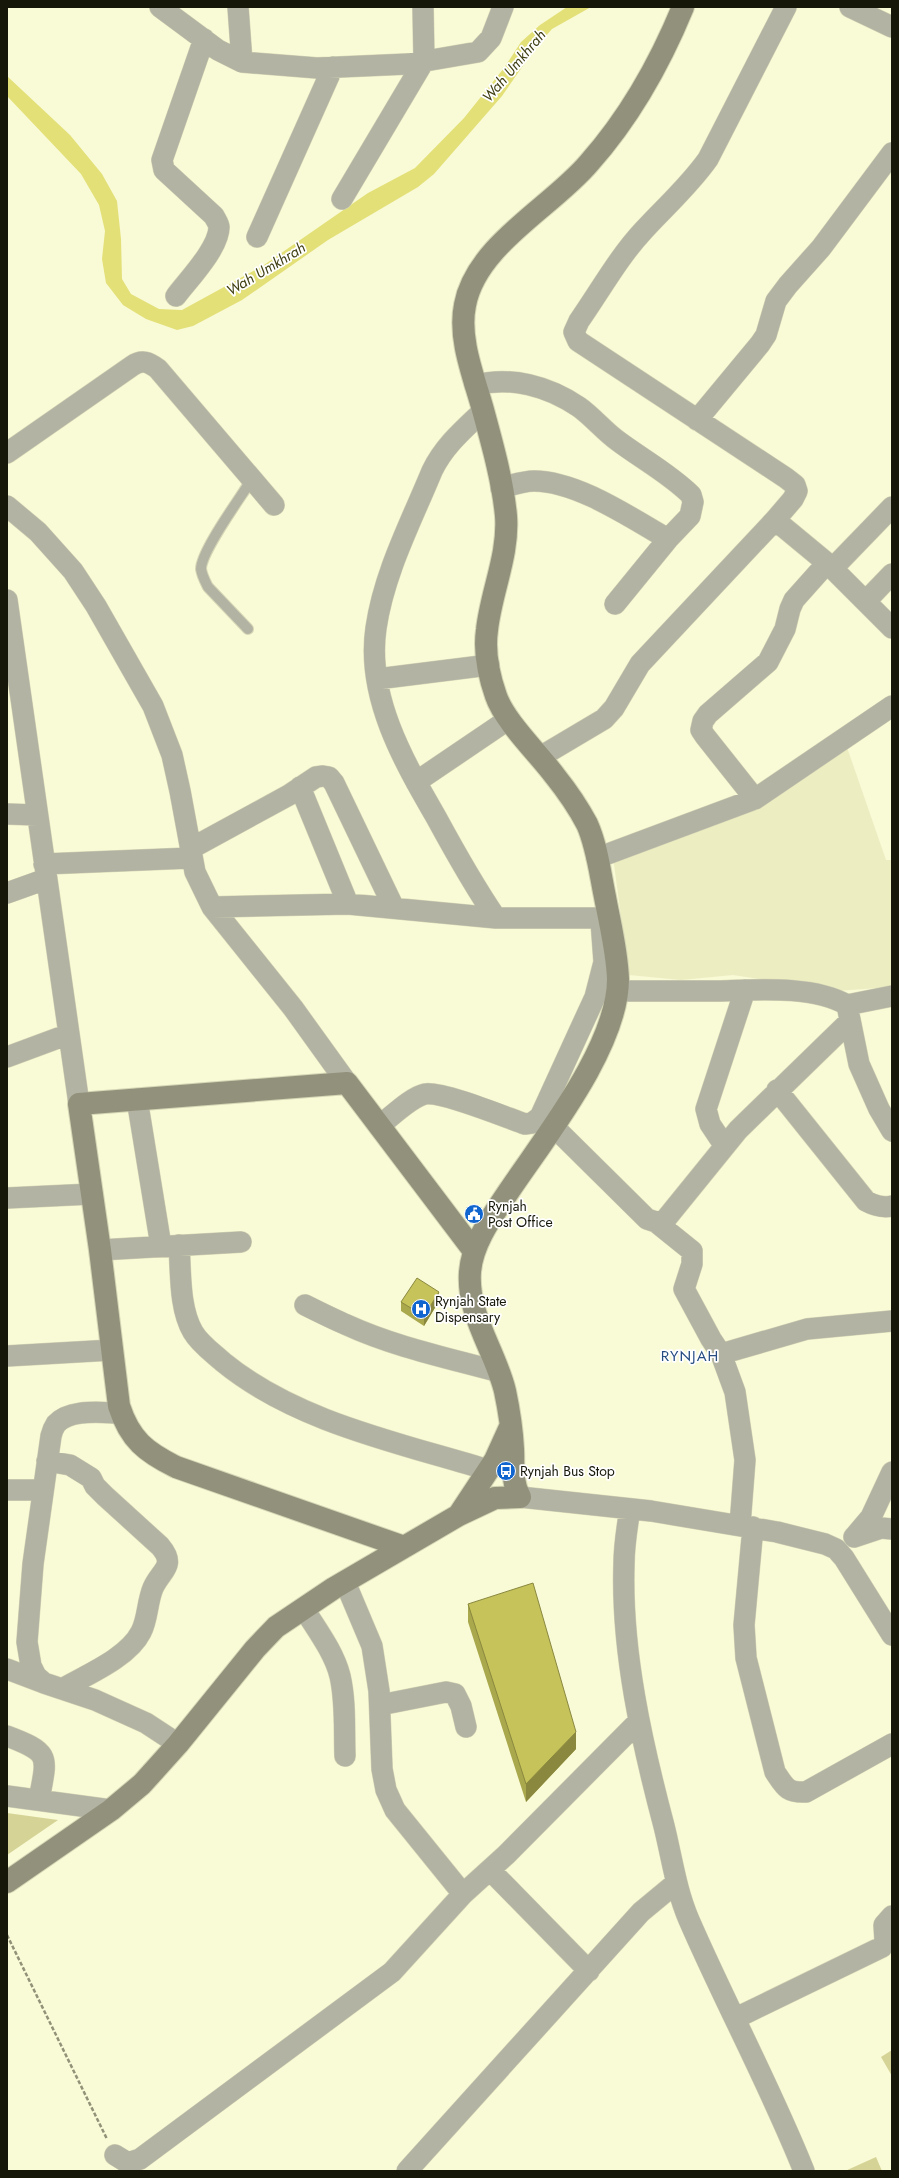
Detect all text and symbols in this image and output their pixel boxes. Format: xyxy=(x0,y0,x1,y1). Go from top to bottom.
water label: Wah Umkhrah xyxy=(477,25,551,107)
water label: Wah Umkhrah xyxy=(222,237,310,301)
place label: Rynjah Post Office xyxy=(488,1196,553,1232)
public building icon: Rynjah Post Office xyxy=(463,1203,485,1225)
place label: Rynjah State Dispensary xyxy=(435,1291,506,1327)
hospital icon: Rynjah State Dispensary xyxy=(410,1298,432,1320)
district label: RYNJAH xyxy=(661,1345,719,1367)
bus stop icon: Rynjah Bus Stop xyxy=(495,1460,517,1482)
place label: Rynjah Bus Stop xyxy=(520,1461,615,1481)

